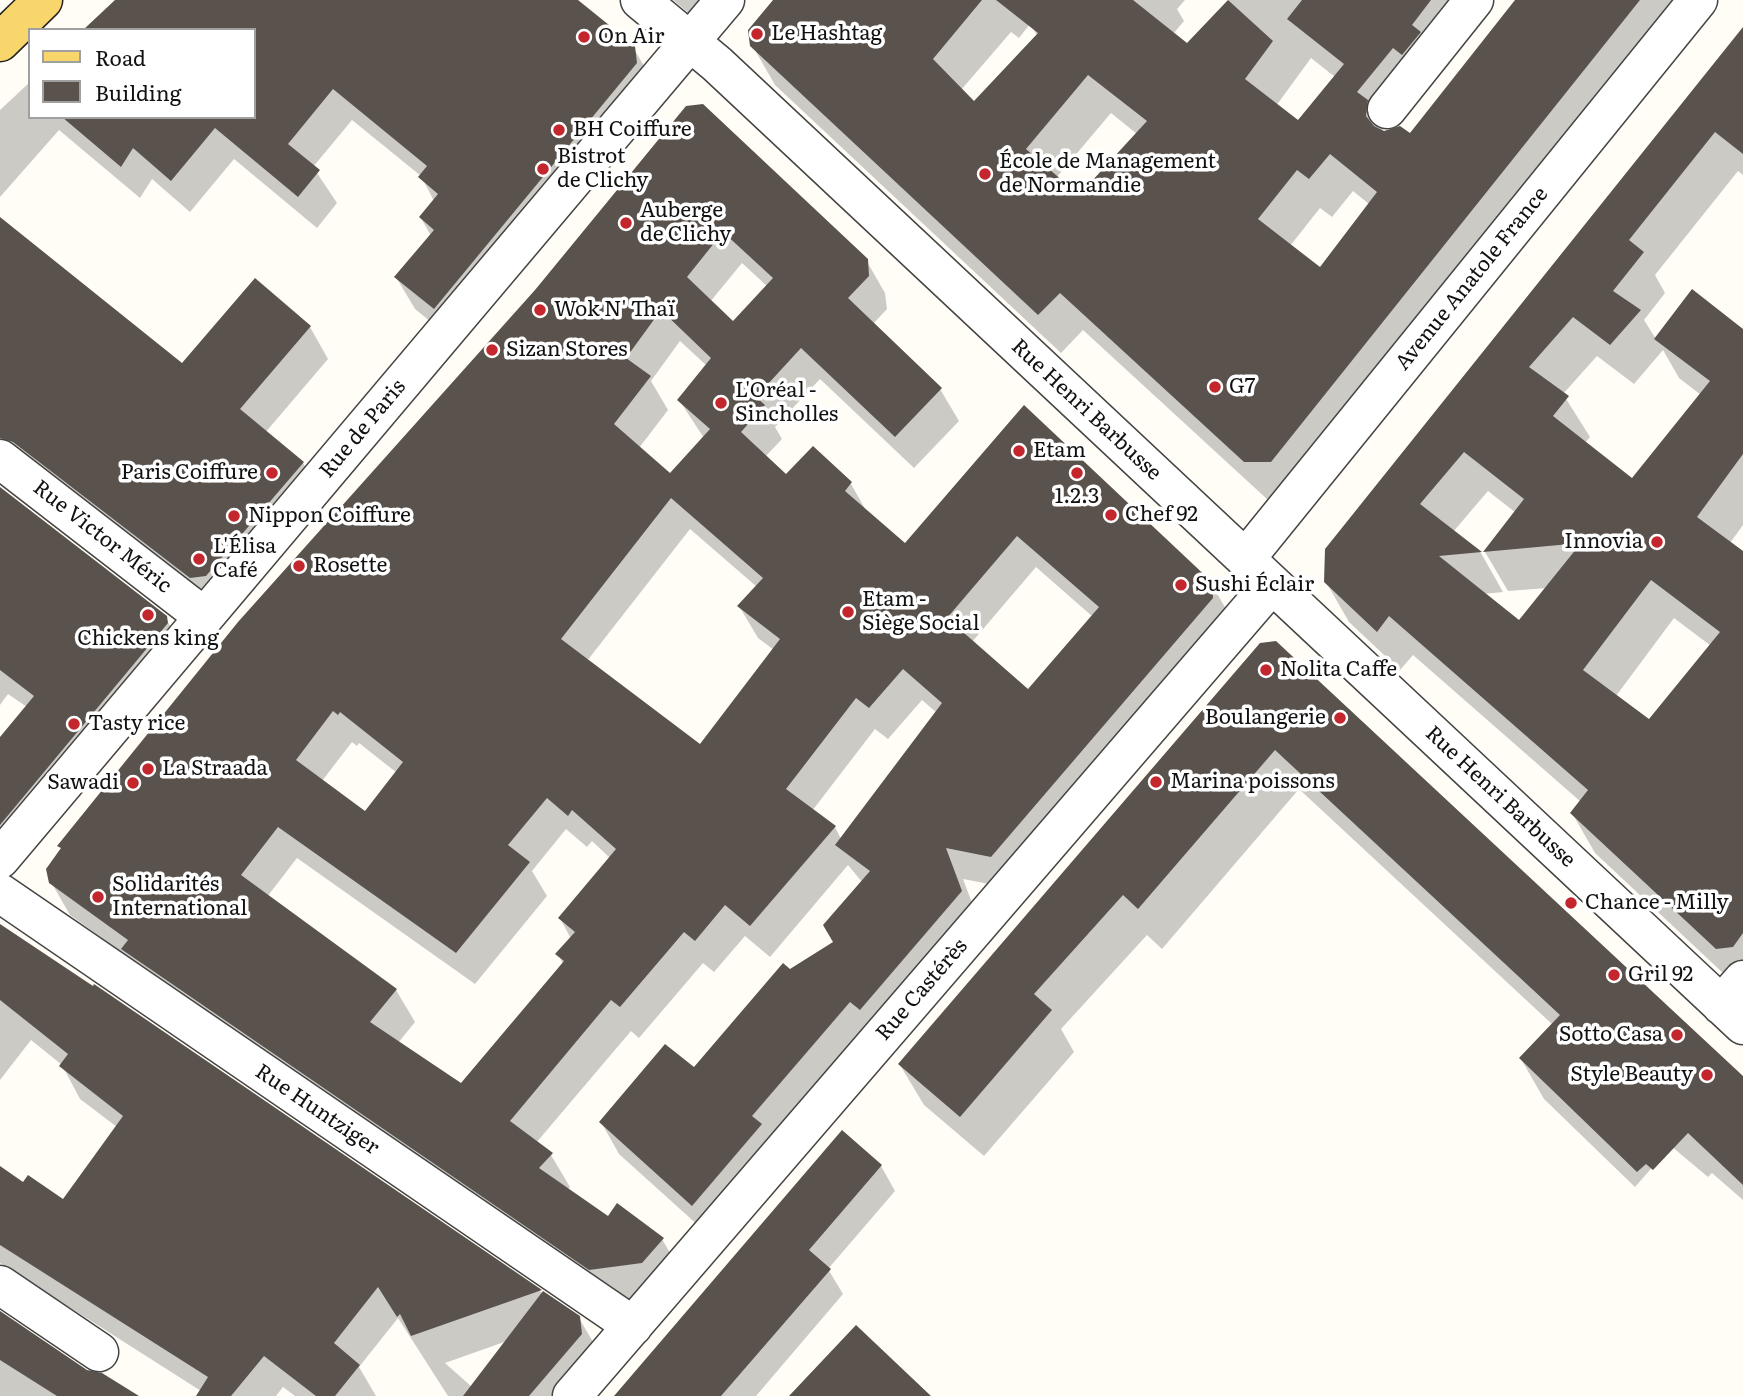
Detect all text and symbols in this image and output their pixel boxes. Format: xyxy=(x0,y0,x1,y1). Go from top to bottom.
place label: Le Hashtag xyxy=(771,21,882,47)
place label: On Air xyxy=(598,24,664,50)
marker: Le Hashtag xyxy=(749,26,765,42)
legend xyxy=(28,28,256,119)
marker: On Air xyxy=(576,29,592,45)
text: Road xyxy=(95,41,146,72)
text: Building xyxy=(95,76,181,107)
place label: BH Coiffure xyxy=(573,117,692,143)
marker: BH Coiffure xyxy=(551,122,567,138)
place label: Bistrot de Clichy xyxy=(557,144,648,194)
place label: École de Management de Normandie xyxy=(999,149,1216,199)
marker: Bistrot de Clichy xyxy=(535,161,551,177)
marker: École de Management de Normandie xyxy=(977,166,993,182)
street label: Avenue Anatole France xyxy=(1390,182,1554,376)
place label: Auberge de Clichy xyxy=(640,198,731,248)
marker: Auberge de Clichy xyxy=(618,215,634,231)
place label: Wok N' Thaï xyxy=(554,297,675,323)
marker: Wok N' Thaï xyxy=(532,302,548,318)
street label: Rue Henri Barbusse xyxy=(1006,334,1166,486)
place label: Sizan Stores xyxy=(506,337,628,363)
marker: Sizan Stores xyxy=(484,342,500,358)
place label: G7 xyxy=(1229,374,1255,400)
street label: Rue de Paris xyxy=(315,375,411,483)
place label: L'Oréal - Sincholles xyxy=(735,378,838,428)
marker: G7 xyxy=(1207,379,1223,395)
marker: L'Oréal - Sincholles xyxy=(713,395,729,411)
place label: Etam xyxy=(1033,438,1086,464)
marker: Etam xyxy=(1011,443,1027,459)
place label: Paris Coiffure xyxy=(121,460,258,486)
marker: Paris Coiffure xyxy=(264,465,280,481)
marker: 1.2.3 xyxy=(1069,465,1085,481)
street label: Rue Victor Méric xyxy=(28,475,176,599)
place label: 1.2.3 xyxy=(1055,484,1099,510)
place label: Chef 92 xyxy=(1125,502,1198,528)
place label: Nippon Coiffure xyxy=(248,503,411,529)
marker: Chef 92 xyxy=(1103,507,1119,523)
marker: Nippon Coiffure xyxy=(226,508,242,524)
place label: Innovia xyxy=(1564,529,1643,555)
place label: L'Élisa Café xyxy=(213,534,276,584)
marker: Innovia xyxy=(1649,534,1665,550)
marker: L'Élisa Café xyxy=(191,551,207,567)
place label: Rosette xyxy=(313,553,387,579)
marker: Rosette xyxy=(291,558,307,574)
place label: Sushi Éclair xyxy=(1195,572,1314,598)
marker: Sushi Éclair xyxy=(1173,577,1189,593)
place label: Etam - Siège Social xyxy=(862,587,980,637)
marker: Etam - Siège Social xyxy=(840,604,856,620)
marker: Chickens king xyxy=(140,607,156,623)
place label: Chickens king xyxy=(77,626,219,652)
place label: Nolita Caffe xyxy=(1280,657,1397,683)
marker: Nolita Caffe xyxy=(1258,662,1274,678)
place label: Boulangerie xyxy=(1205,705,1326,731)
marker: Boulangerie xyxy=(1332,710,1348,726)
place label: Tasty rice xyxy=(88,711,185,737)
marker: Tasty rice xyxy=(66,716,82,732)
street label: Rue Henri Barbusse xyxy=(1420,721,1580,873)
place label: La Straada xyxy=(162,756,268,782)
marker: La Straada xyxy=(140,761,156,777)
place label: Marina poissons xyxy=(1170,769,1335,795)
place label: Sawadi xyxy=(47,770,119,796)
marker: Marina poissons xyxy=(1148,774,1164,790)
marker: Sawadi xyxy=(125,775,141,791)
place label: Solidarités International xyxy=(112,872,247,922)
marker: Solidarités International xyxy=(90,889,106,905)
place label: Chance - Milly xyxy=(1585,890,1729,916)
marker: Chance - Milly xyxy=(1563,895,1579,911)
street label: Rue Castérès xyxy=(871,934,973,1046)
place label: Gril 92 xyxy=(1628,962,1693,988)
marker: Gril 92 xyxy=(1606,967,1622,983)
place label: Sotto Casa xyxy=(1559,1022,1663,1048)
marker: Sotto Casa xyxy=(1669,1027,1685,1043)
street label: Rue Huntziger xyxy=(250,1059,384,1161)
place label: Style Beauty xyxy=(1570,1062,1693,1088)
marker: Style Beauty xyxy=(1699,1067,1715,1083)

